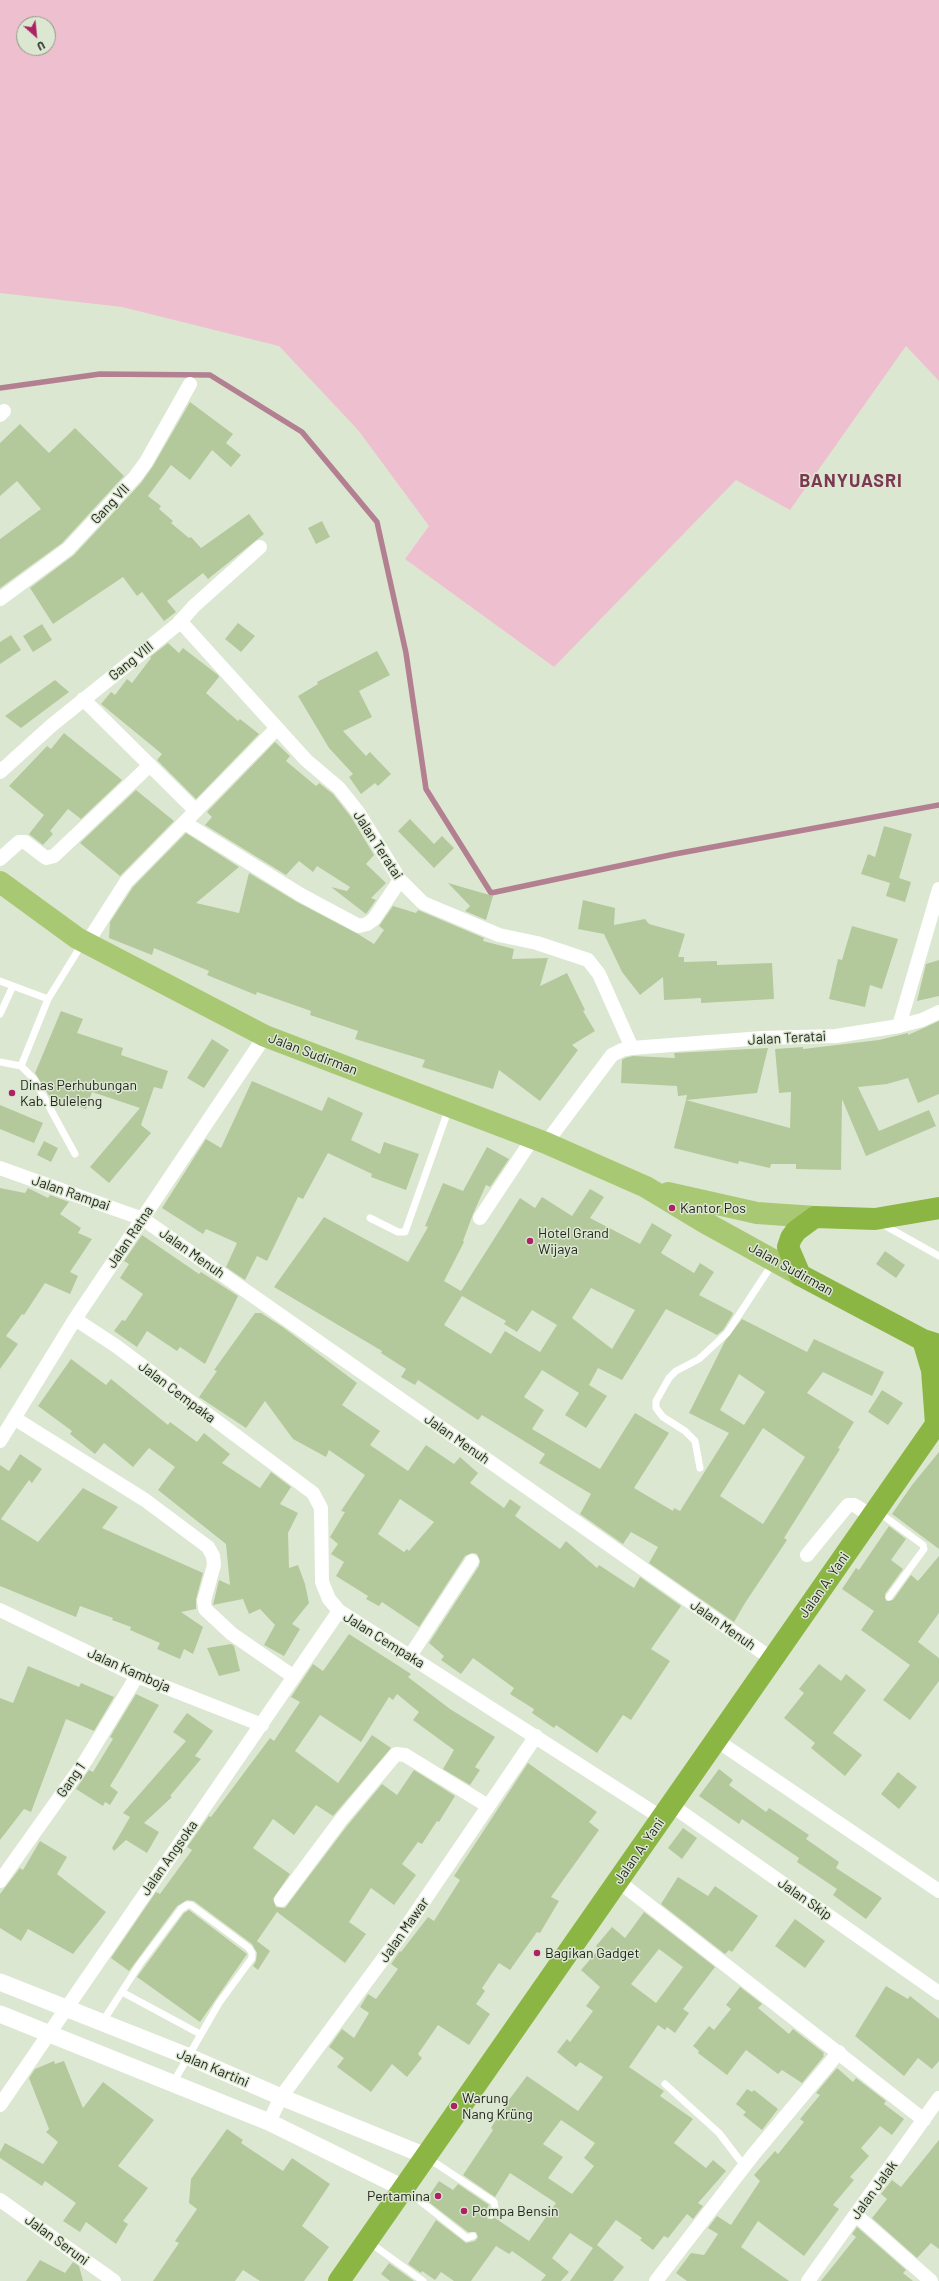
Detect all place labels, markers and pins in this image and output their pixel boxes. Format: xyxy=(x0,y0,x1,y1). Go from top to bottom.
place label: Dinas Perhubungan Kab. Buleleng xyxy=(20,1077,137,1110)
marker: Dinas Perhubungan Kab. Buleleng xyxy=(7,1088,17,1098)
place label: Kantor Pos xyxy=(680,1200,746,1216)
marker: Kantor Pos xyxy=(667,1203,677,1213)
place label: Hotel Grand Wijaya xyxy=(538,1225,609,1258)
marker: Hotel Grand Wijaya xyxy=(525,1236,535,1246)
place label: Bagikan Gadget xyxy=(545,1945,640,1961)
marker: Bagikan Gadget xyxy=(532,1948,542,1958)
place label: Warung Nang Krüng xyxy=(462,2090,533,2122)
marker: Warung Nang Krüng xyxy=(449,2101,459,2111)
place label: Pertamina xyxy=(367,2188,430,2204)
marker: Pertamina xyxy=(433,2191,443,2201)
place label: Pompa Bensin xyxy=(472,2203,559,2219)
marker: Pompa Bensin xyxy=(459,2206,469,2216)

